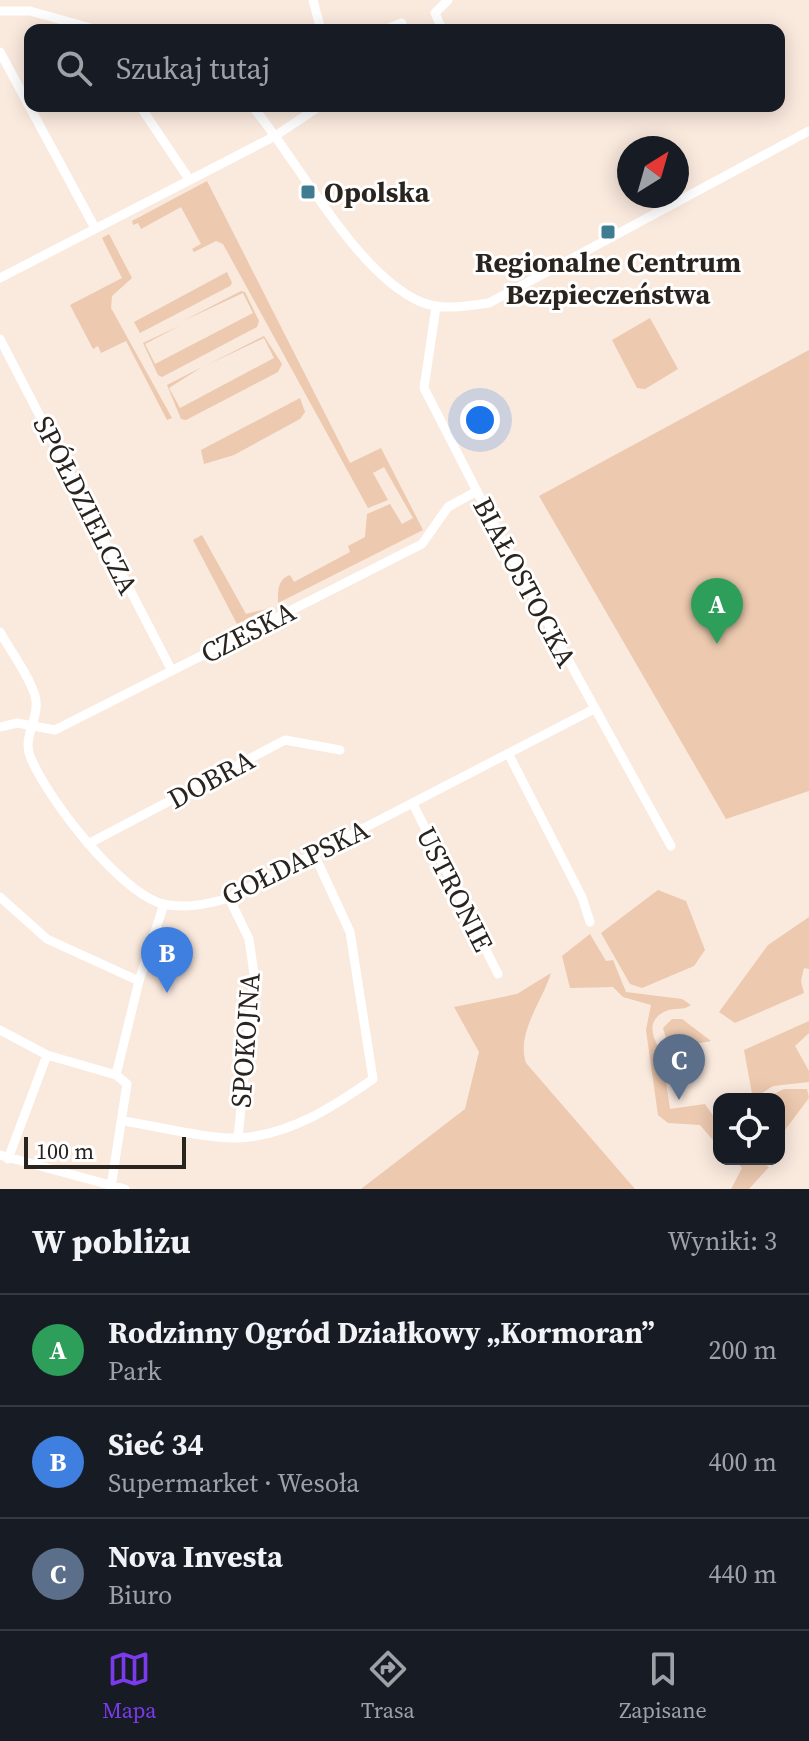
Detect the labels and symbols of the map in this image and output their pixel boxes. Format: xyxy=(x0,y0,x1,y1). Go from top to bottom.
north arrow xyxy=(617,136,689,208)
place label: Opolska xyxy=(324,173,430,211)
marker: Opolska xyxy=(299,183,317,201)
marker: Regionalne Centrum Bezpieczeństwa xyxy=(599,223,617,241)
place label: Regionalne Centrum Bezpieczeństwa xyxy=(475,243,741,313)
your location xyxy=(460,400,500,440)
street label: SPÓŁDZIELCZA xyxy=(25,409,148,601)
street label: BIAŁOSTOCKA xyxy=(464,490,586,674)
pin: A xyxy=(691,578,743,644)
street label: CZESKA xyxy=(194,592,302,672)
street label: DOBRA xyxy=(161,740,261,818)
street label: GOŁDAPSKA xyxy=(215,810,375,914)
street label: USTRONIE xyxy=(407,820,503,958)
pin: B xyxy=(141,927,193,993)
street label: SPOKOJNA xyxy=(221,971,269,1109)
pin: C xyxy=(653,1034,705,1100)
scale bar xyxy=(24,1133,186,1169)

